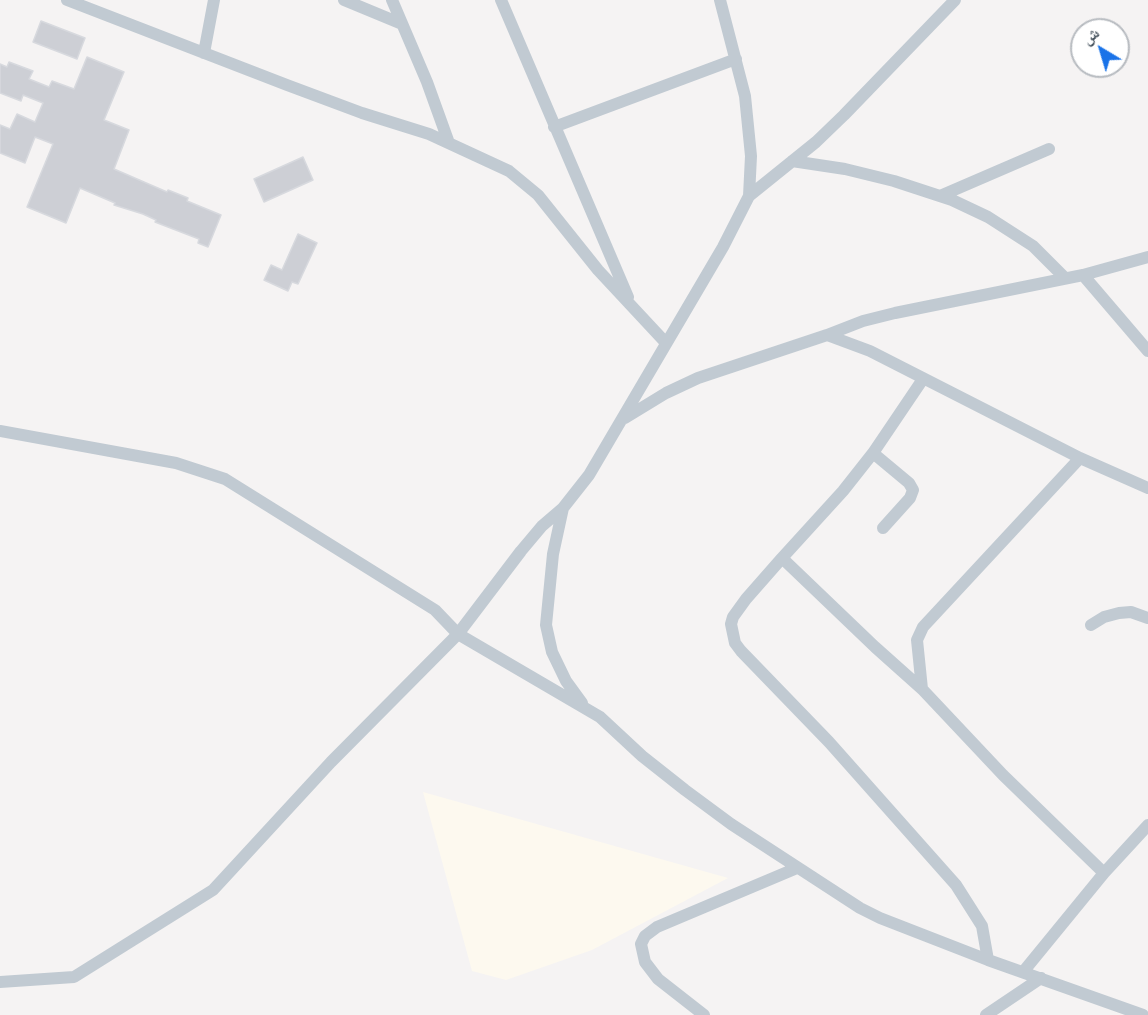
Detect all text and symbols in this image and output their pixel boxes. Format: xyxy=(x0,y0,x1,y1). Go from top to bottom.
north arrow xyxy=(1070,18,1130,78)
text: ش xyxy=(1077,22,1103,49)

